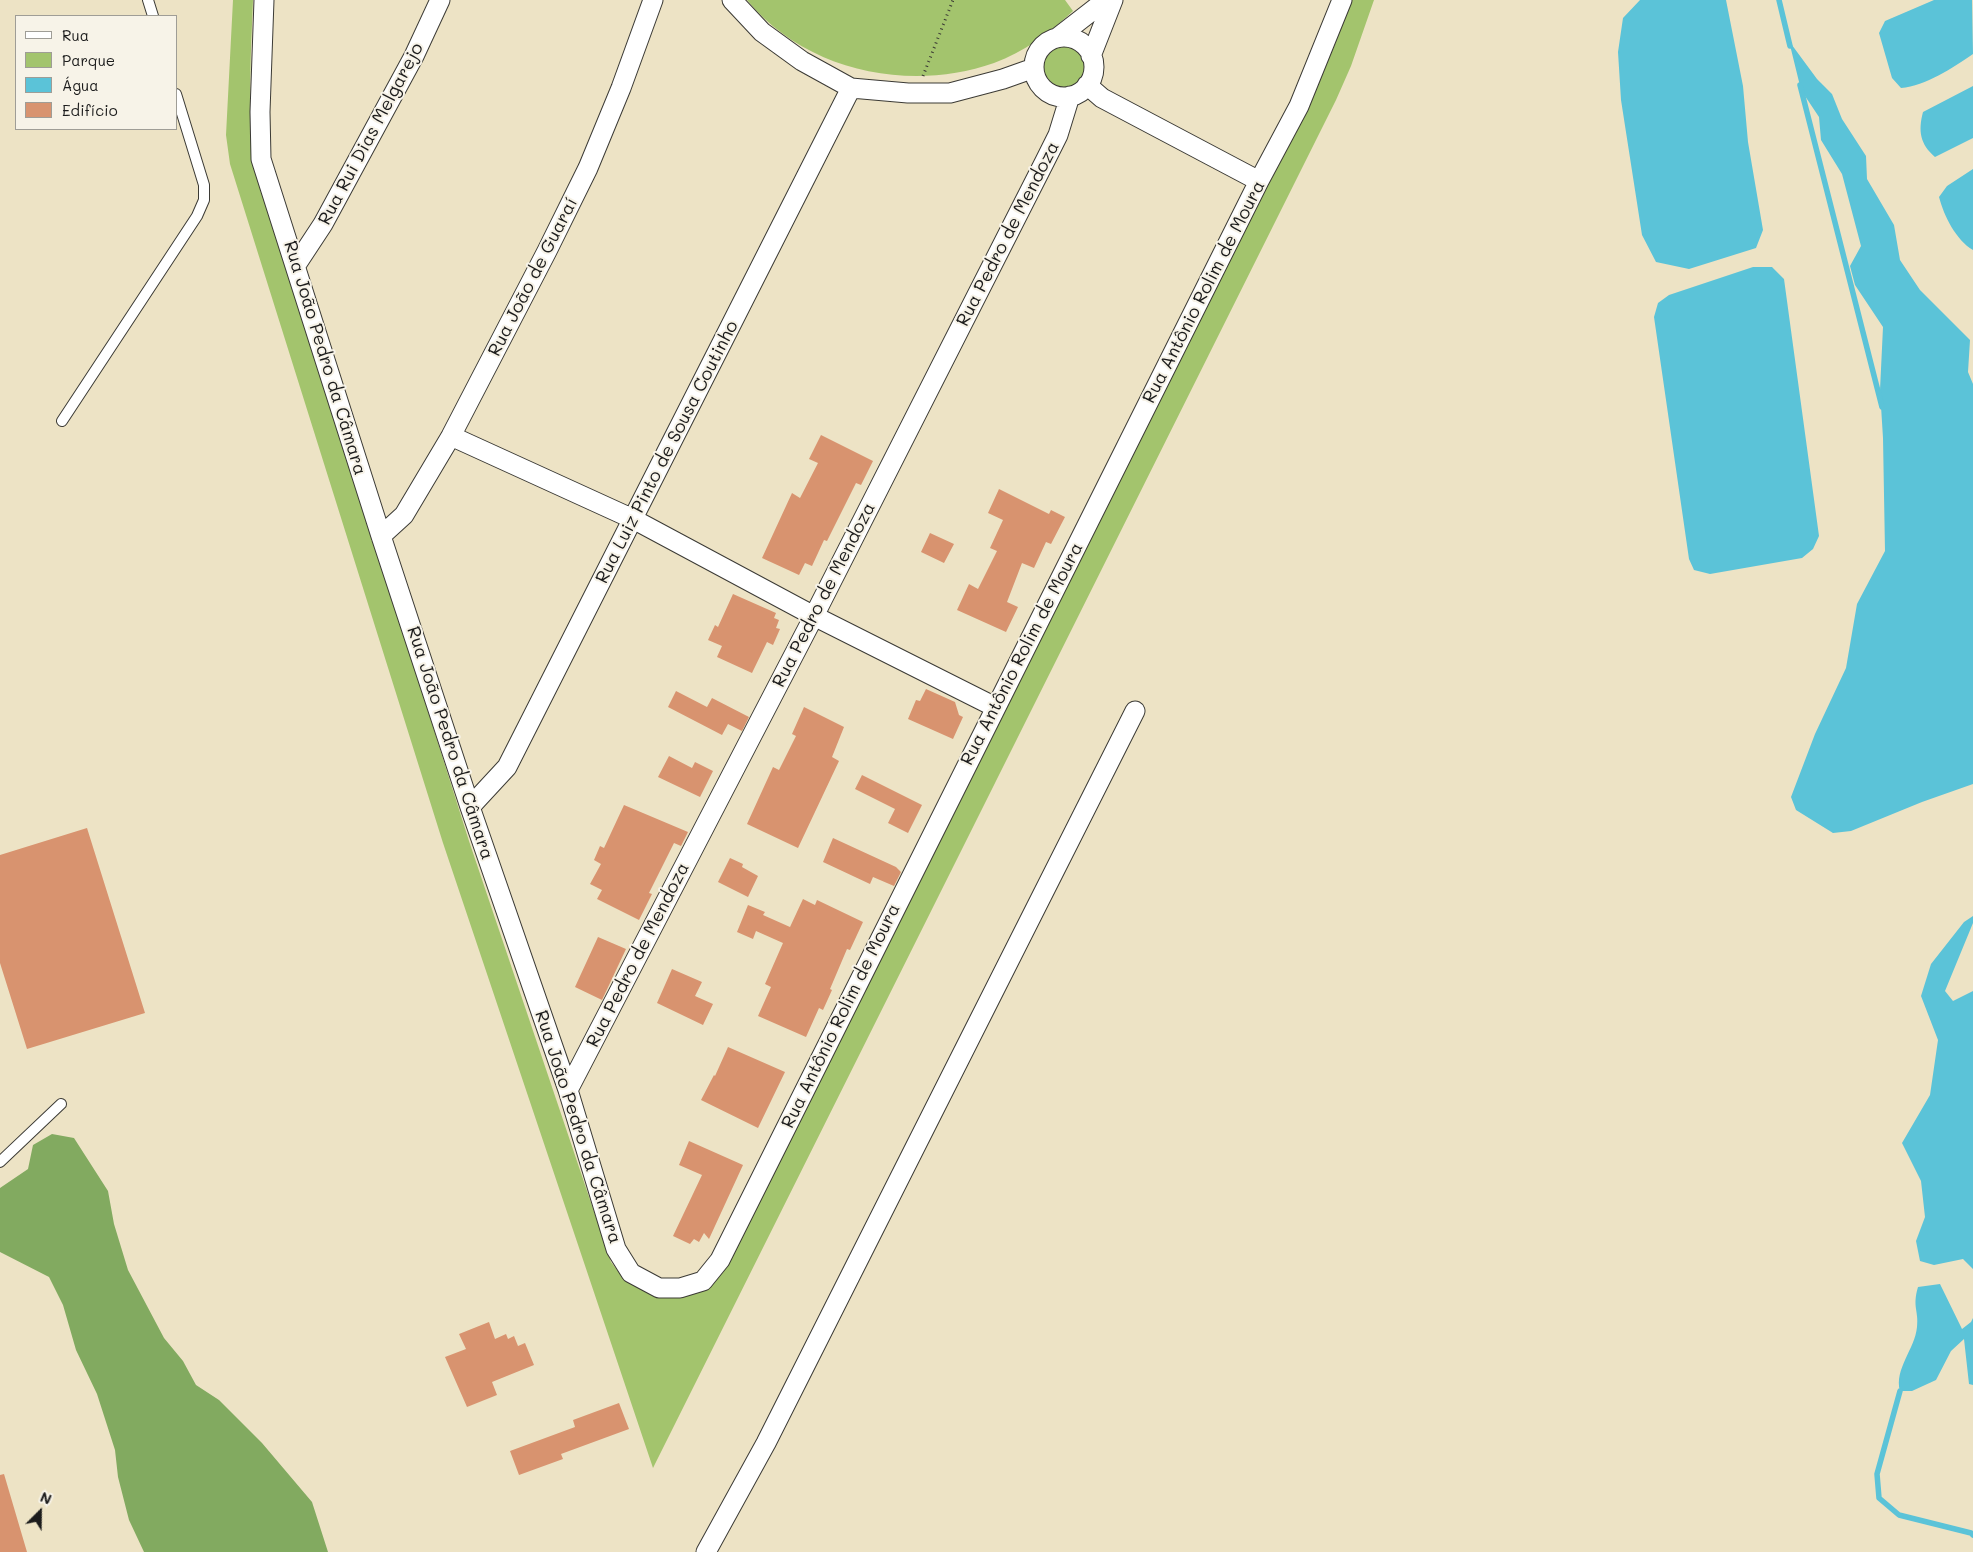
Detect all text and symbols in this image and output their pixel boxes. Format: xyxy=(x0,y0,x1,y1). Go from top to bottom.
legend xyxy=(15,15,178,130)
text: Rua xyxy=(62,25,89,45)
street label: Rua Rui Dias Melgarejo xyxy=(314,39,428,229)
text: Parque xyxy=(62,50,115,70)
text: Água xyxy=(62,75,99,95)
text: Edifício xyxy=(62,100,118,120)
street label: Rua Pedro de Mendoza xyxy=(952,138,1064,330)
street label: Rua Antônio Rolim de Moura xyxy=(1138,177,1270,407)
street label: Rua João de Guaraí xyxy=(484,194,582,360)
street label: Rua João Pedro da Câmara xyxy=(279,238,371,478)
street label: Rua Luiz Pinto de Sousa Coutinho xyxy=(591,317,743,587)
street label: Rua Pedro de Mendoza xyxy=(768,499,880,691)
street label: Rua Antônio Rolim de Moura xyxy=(956,539,1088,769)
street label: Rua João Pedro da Câmara xyxy=(402,624,498,862)
street label: Rua Pedro de Mendoza xyxy=(582,859,694,1051)
street label: Rua Antônio Rolim de Moura xyxy=(777,900,905,1132)
street label: Rua João Pedro da Câmara xyxy=(530,1008,626,1246)
north arrow xyxy=(15,1487,65,1537)
text: N xyxy=(37,1487,55,1509)

